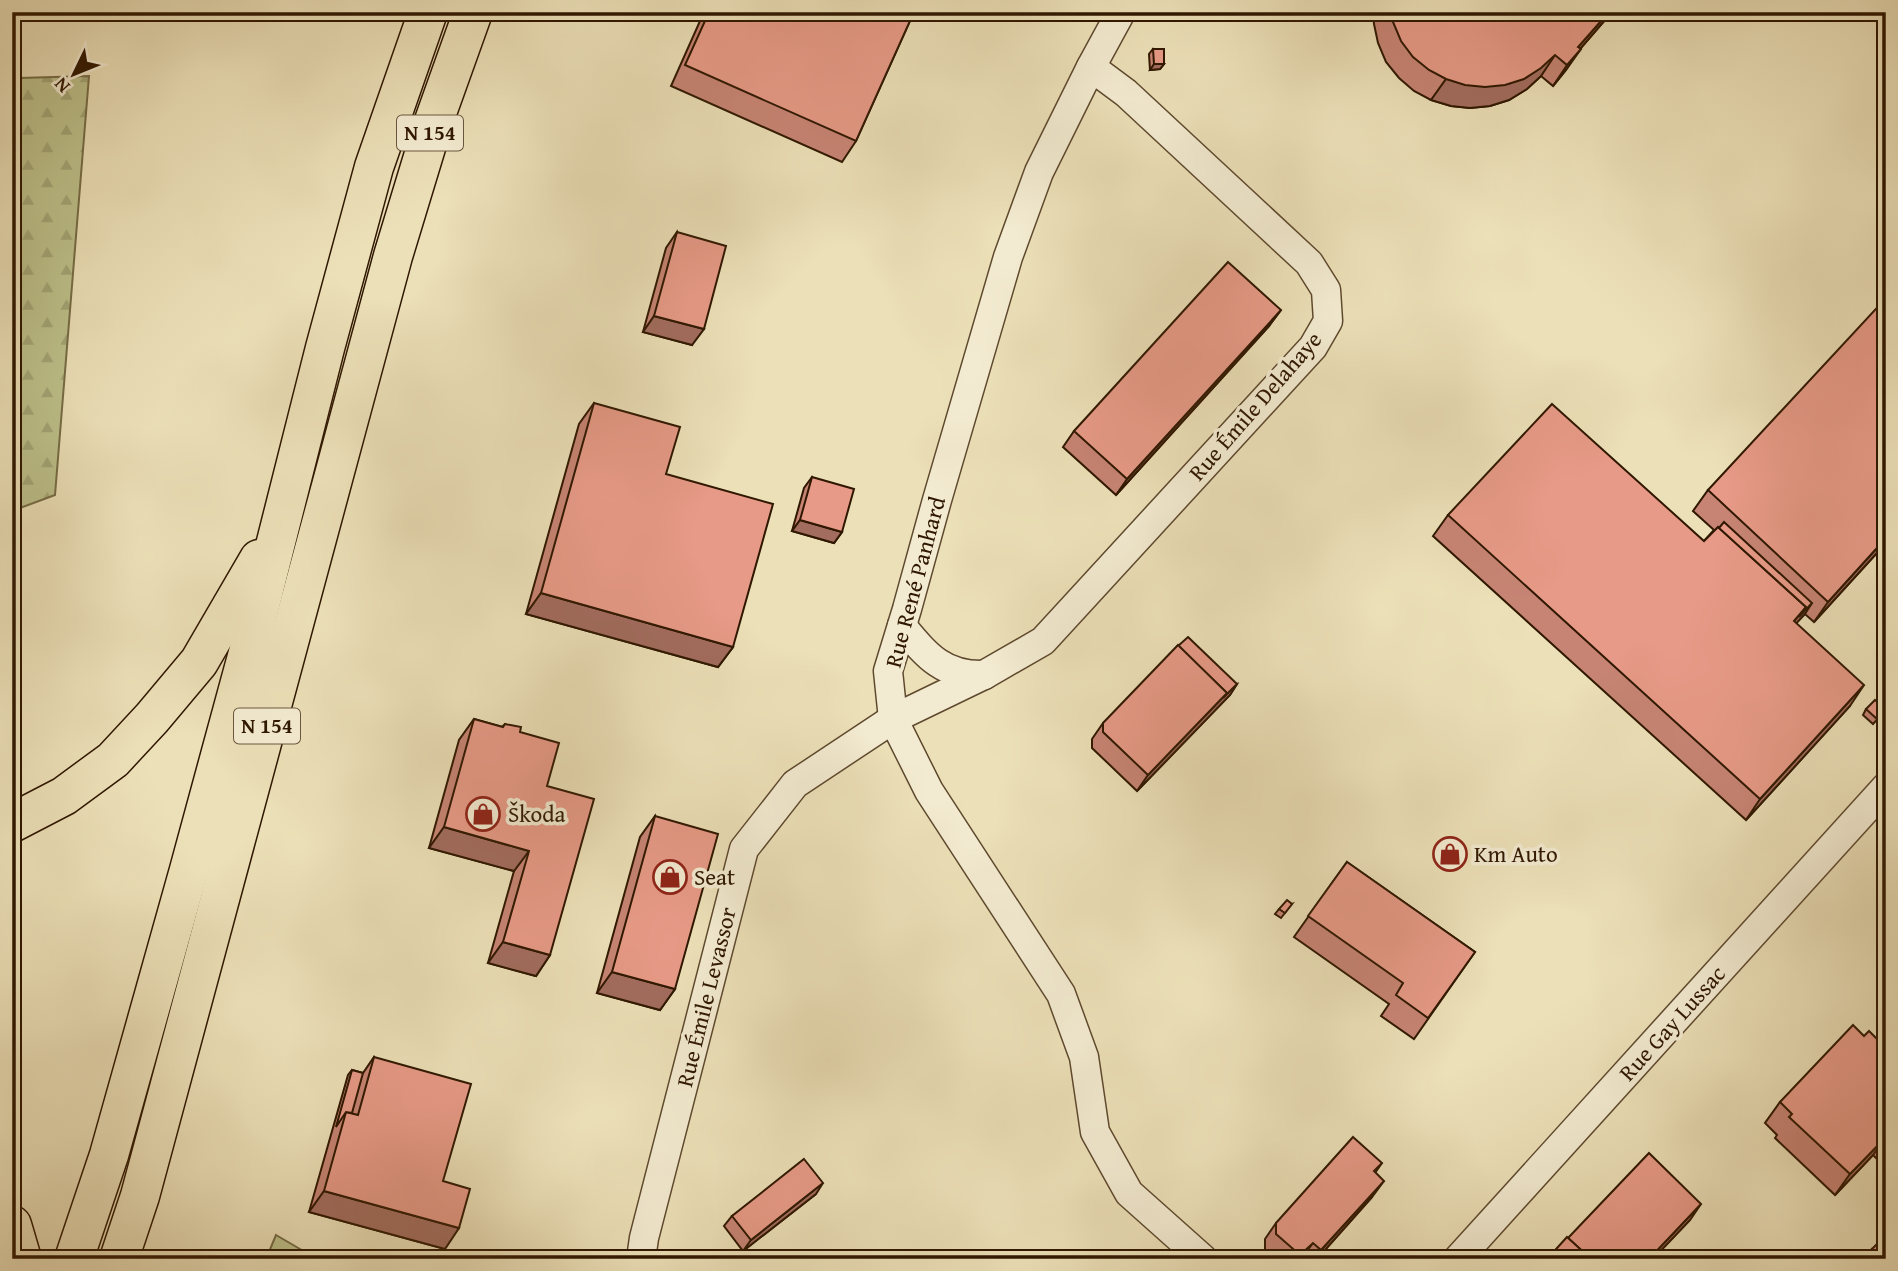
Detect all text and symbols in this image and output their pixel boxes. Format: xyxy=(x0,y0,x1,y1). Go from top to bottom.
north arrow xyxy=(38,38,108,108)
text: N xyxy=(47,71,76,100)
road number: N 154 xyxy=(397,116,463,150)
street label: Rue Émile Delahaye xyxy=(1180,324,1329,488)
street label: Rue René Panhard xyxy=(876,492,953,671)
road number: N 154 xyxy=(234,708,300,744)
shop icon: Škoda xyxy=(464,795,502,833)
place label: Škoda xyxy=(508,797,565,830)
shop icon: Km Auto xyxy=(1431,835,1469,873)
place label: Km Auto xyxy=(1474,837,1558,870)
shop icon: Seat xyxy=(651,858,689,896)
place label: Seat xyxy=(694,860,735,893)
street label: Rue Émile Levassor xyxy=(667,903,744,1090)
street label: Rue Gay Lussac xyxy=(1611,958,1733,1088)

